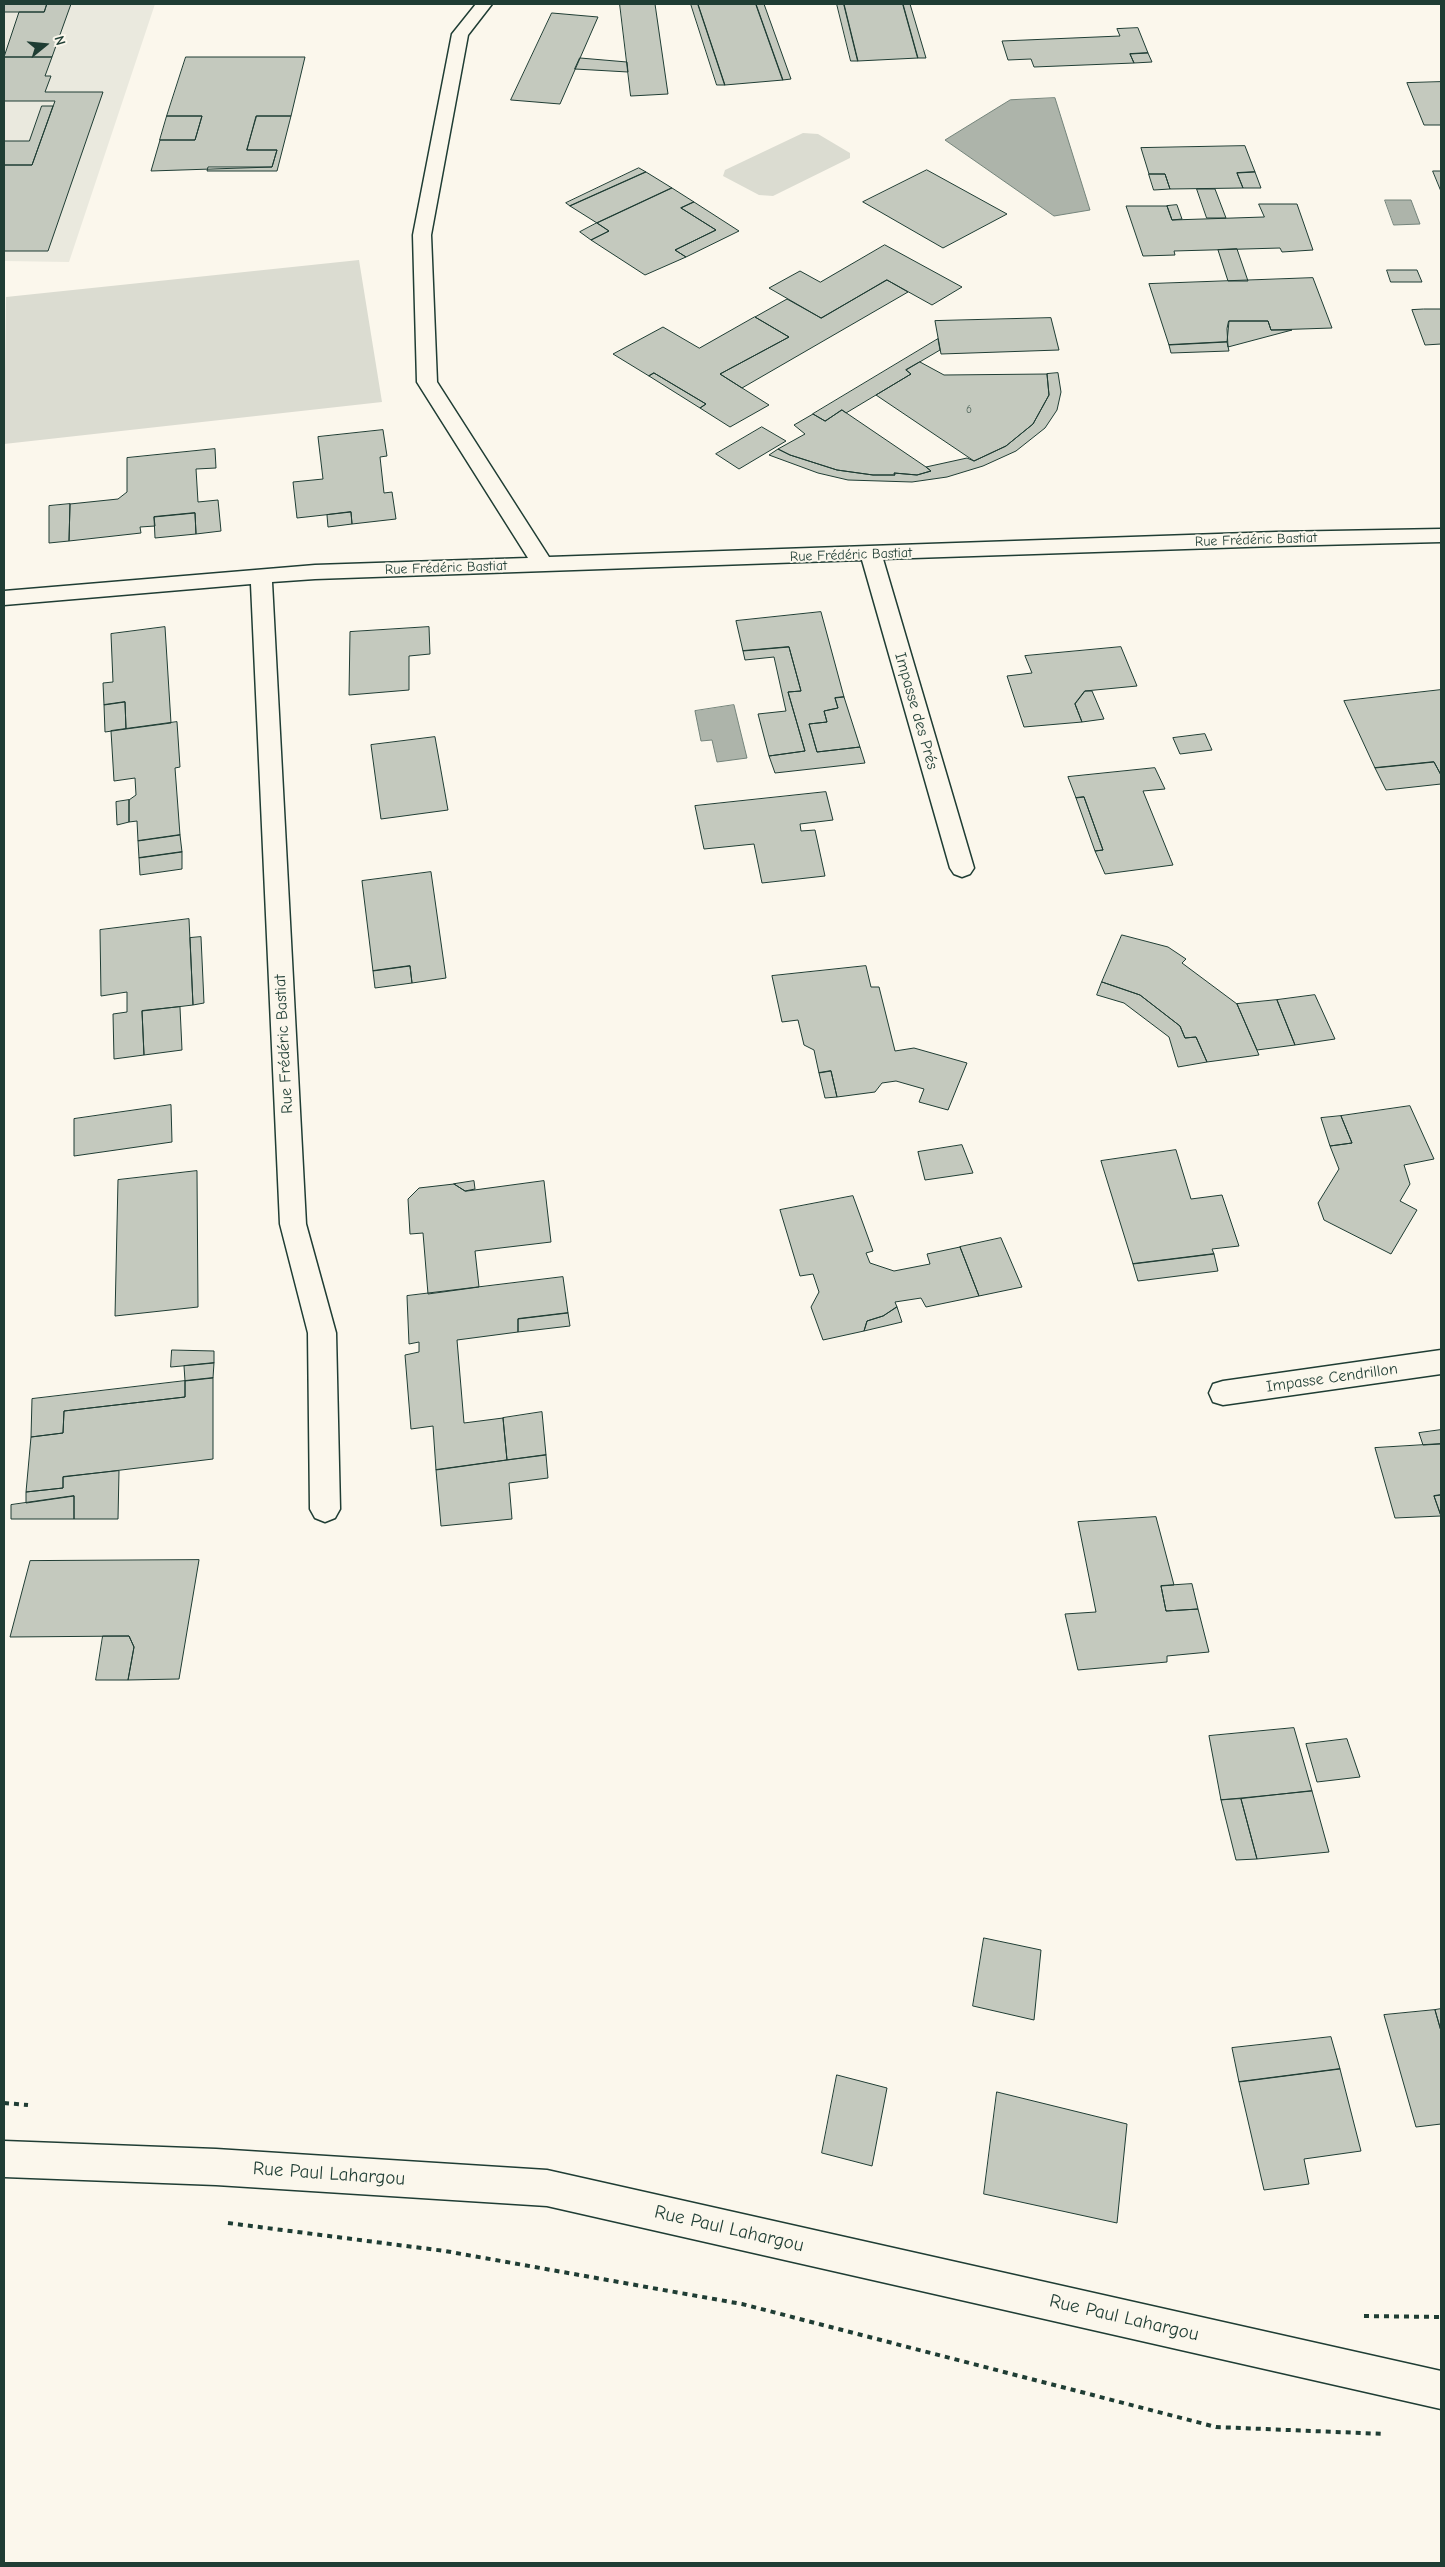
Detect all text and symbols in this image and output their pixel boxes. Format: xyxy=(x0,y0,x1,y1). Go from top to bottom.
north arrow xyxy=(20,20,70,70)
text: N xyxy=(50,34,69,47)
house number: 6 xyxy=(966,403,972,417)
street label: Rue Frédéric Bastiat xyxy=(1195,529,1317,551)
street label: Rue Frédéric Bastiat xyxy=(790,544,912,566)
street label: Rue Frédéric Bastiat xyxy=(385,557,507,579)
street label: Impasse des Prés xyxy=(890,650,942,772)
street label: Rue Frédéric Bastiat xyxy=(271,974,297,1114)
street label: Impasse Cendrillon xyxy=(1265,1359,1399,1397)
street label: Rue Paul Lahargou xyxy=(252,2157,406,2191)
street label: Rue Paul Lahargou xyxy=(652,2201,806,2257)
street label: Rue Paul Lahargou xyxy=(1047,2290,1201,2346)

